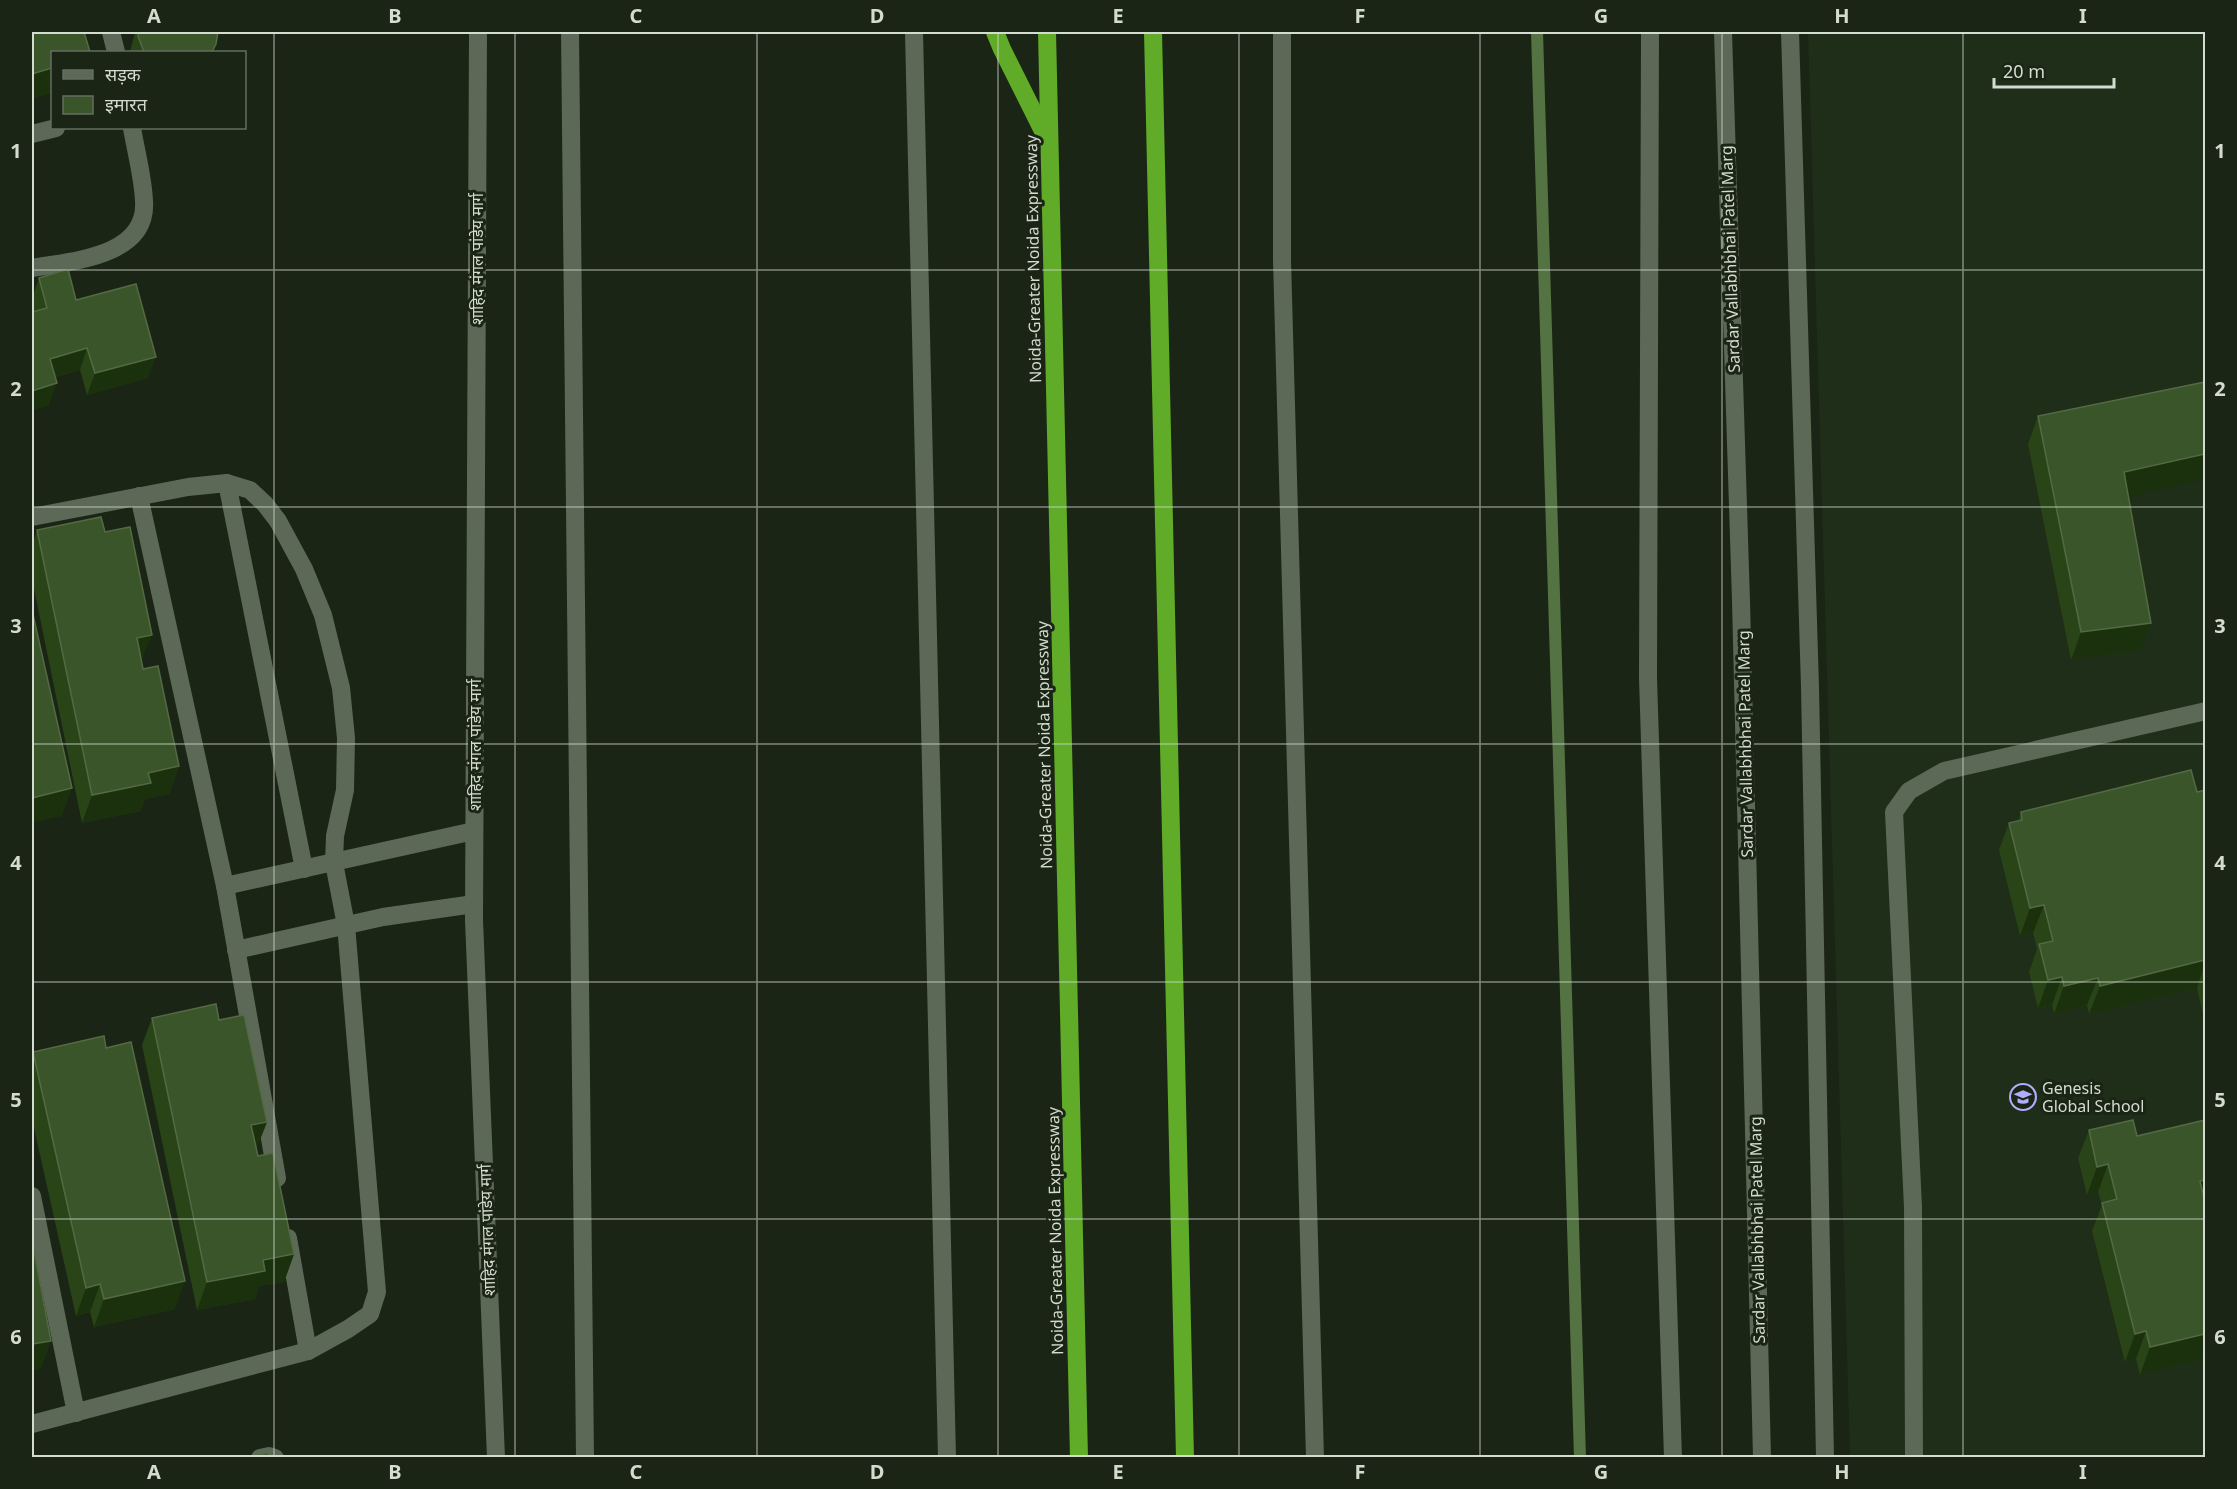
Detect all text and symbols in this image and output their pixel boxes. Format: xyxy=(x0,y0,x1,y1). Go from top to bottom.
text: A xyxy=(147,2,161,29)
text: B xyxy=(388,2,402,29)
text: C xyxy=(630,2,643,29)
text: D xyxy=(870,2,884,29)
text: E xyxy=(1112,2,1124,29)
text: F xyxy=(1355,2,1365,29)
text: G xyxy=(1594,2,1608,29)
text: H xyxy=(1834,2,1850,29)
text: I xyxy=(2079,2,2087,29)
legend xyxy=(51,51,246,129)
scale bar xyxy=(1994,51,2114,89)
text: 20 m xyxy=(2003,59,2045,83)
text: सड़क xyxy=(105,62,142,86)
text: इमारत xyxy=(105,92,148,116)
street label: Noida-Greater Noida Expressway xyxy=(1020,134,1046,383)
text: 1 xyxy=(10,137,22,164)
text: 1 xyxy=(2214,137,2226,164)
street label: Sardar Vallabhbhai Patel Marg xyxy=(1715,145,1745,373)
street label: शाहिद मंगल पांडेय मार्ग xyxy=(466,192,488,325)
text: 2 xyxy=(10,375,22,402)
text: 2 xyxy=(2214,375,2226,402)
text: 3 xyxy=(10,612,22,639)
text: 3 xyxy=(2214,612,2226,639)
street label: Noida-Greater Noida Expressway xyxy=(1031,620,1057,869)
street label: Sardar Vallabhbhai Patel Marg xyxy=(1732,630,1758,858)
street label: शाहिद मंगल पांडेय मार्ग xyxy=(464,678,486,811)
text: 4 xyxy=(10,849,22,876)
text: 4 xyxy=(2214,849,2226,876)
place label: Genesis Global School xyxy=(2042,1077,2144,1117)
school or university icon: Genesis Global School xyxy=(2008,1082,2038,1112)
text: 5 xyxy=(10,1086,22,1113)
text: 5 xyxy=(2214,1086,2226,1113)
street label: Noida-Greater Noida Expressway xyxy=(1042,1106,1068,1355)
street label: Sardar Vallabhbhai Patel Marg xyxy=(1744,1116,1770,1344)
street label: शाहिद मंगल पांडेय मार्ग xyxy=(474,1163,500,1296)
text: 6 xyxy=(10,1323,22,1350)
text: 6 xyxy=(2214,1323,2226,1350)
text: A xyxy=(147,1458,161,1485)
text: B xyxy=(388,1458,402,1485)
text: C xyxy=(630,1458,643,1485)
text: D xyxy=(870,1458,884,1485)
text: E xyxy=(1112,1458,1124,1485)
text: F xyxy=(1355,1458,1365,1485)
text: G xyxy=(1594,1458,1608,1485)
text: H xyxy=(1834,1458,1850,1485)
text: I xyxy=(2079,1458,2087,1485)

